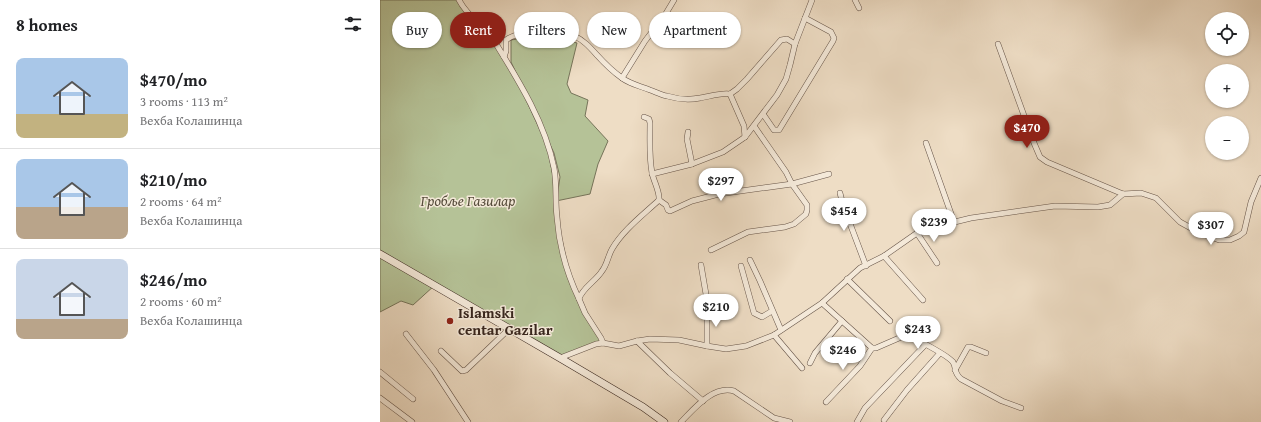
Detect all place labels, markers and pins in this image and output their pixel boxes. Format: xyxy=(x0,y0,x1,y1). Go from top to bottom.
pin: $470 xyxy=(1003,115,1051,149)
pin: $297 xyxy=(697,168,745,202)
pin: $454 xyxy=(820,198,868,232)
pin: $239 xyxy=(910,209,958,243)
pin: $307 xyxy=(1187,212,1235,246)
pin: $210 xyxy=(692,294,740,328)
place label: Islamski centar Gazilar xyxy=(458,302,553,340)
marker: Islamski centar Gazilar xyxy=(445,316,455,326)
pin: $243 xyxy=(894,316,942,350)
pin: $246 xyxy=(819,337,867,371)

